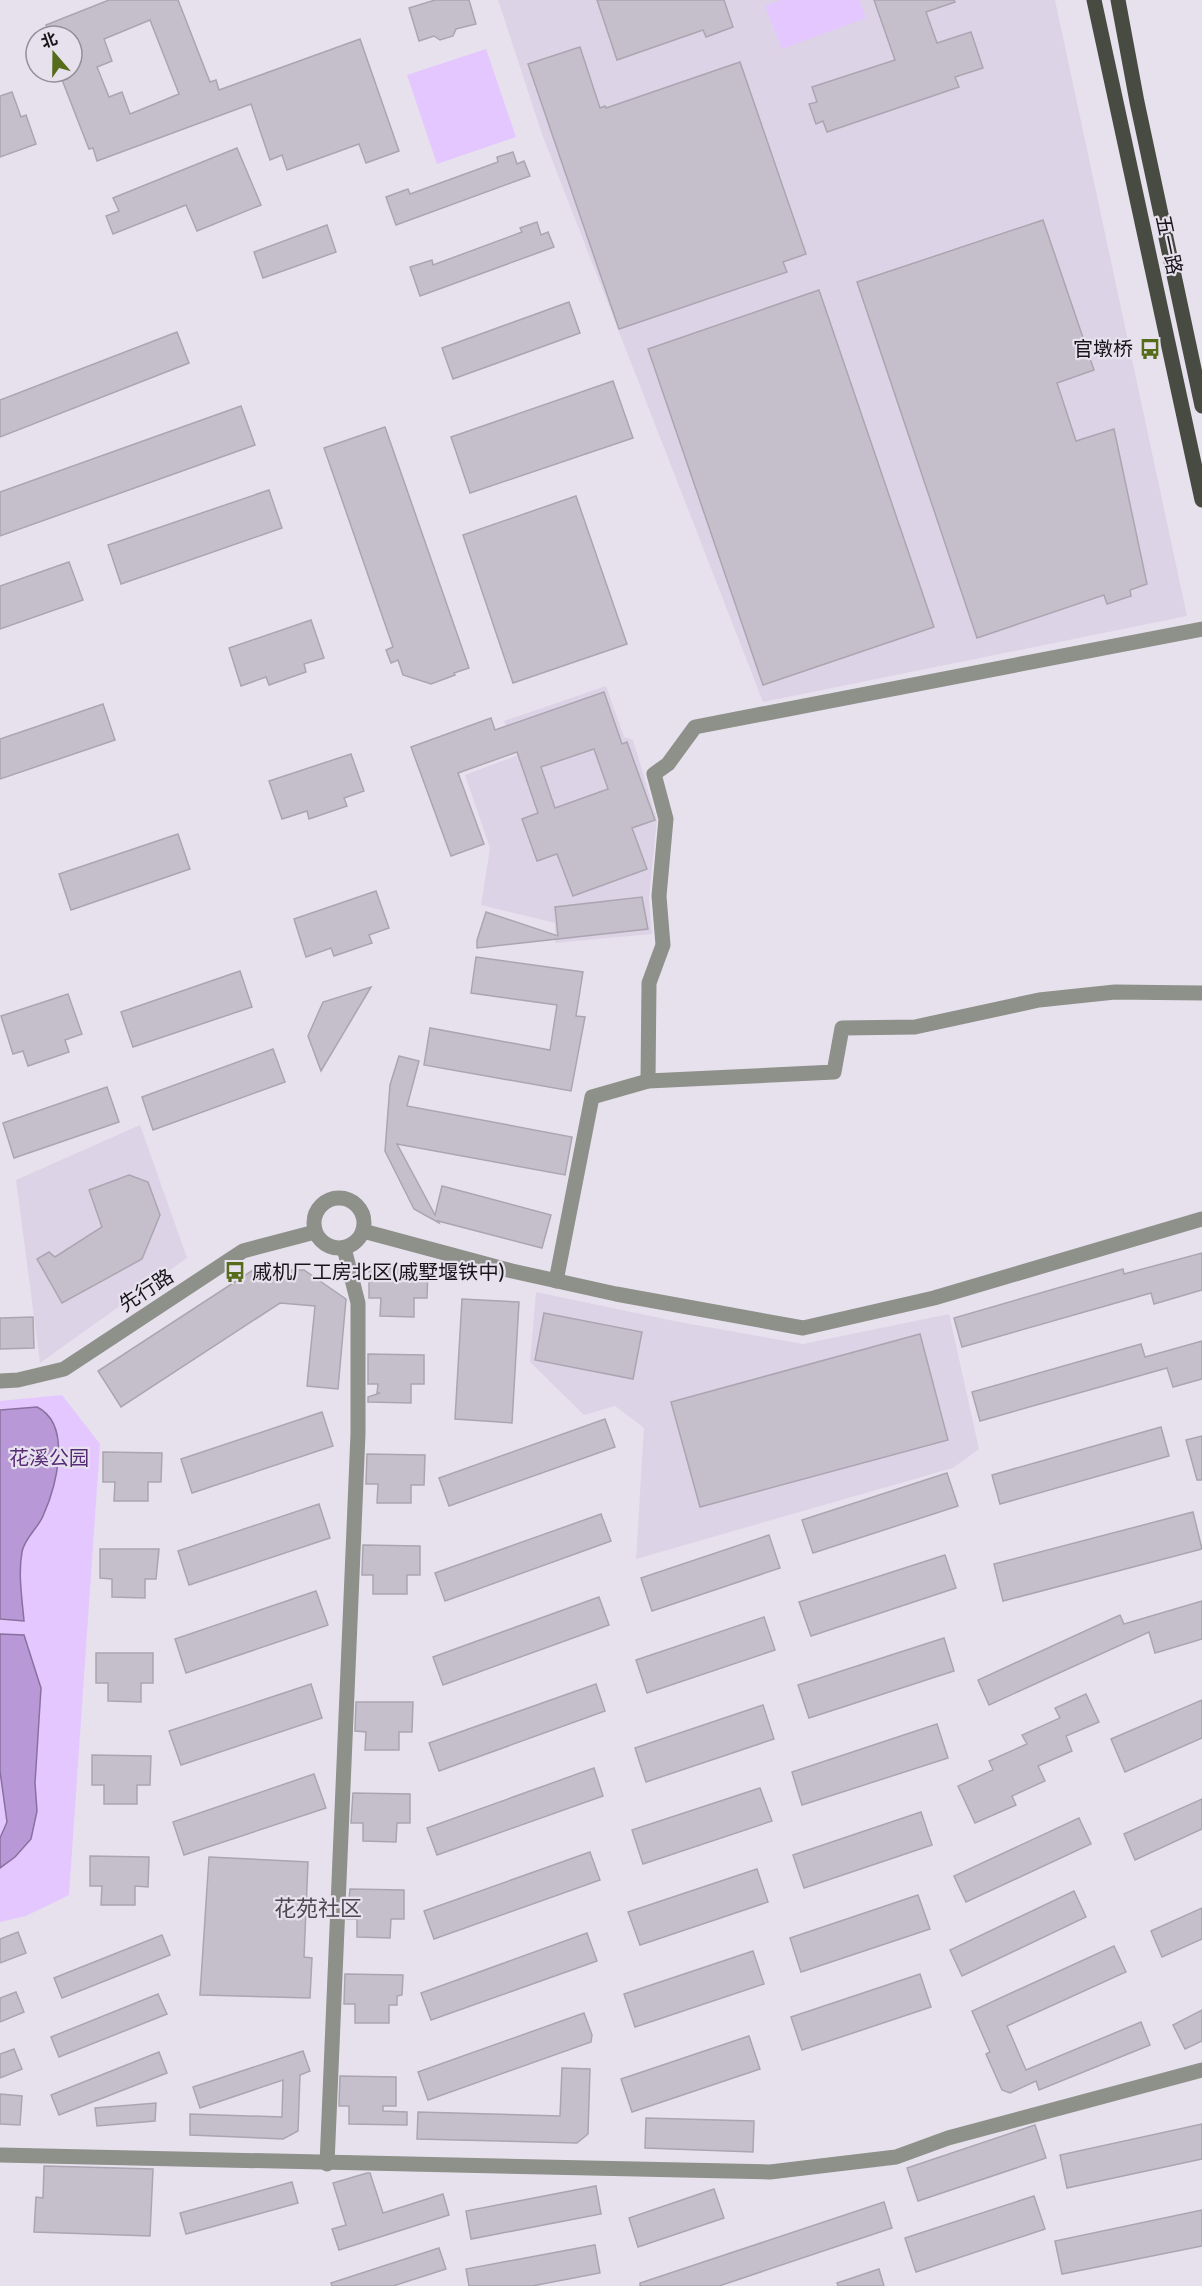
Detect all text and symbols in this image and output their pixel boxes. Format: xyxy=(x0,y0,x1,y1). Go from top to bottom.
north arrow xyxy=(24,24,84,84)
text: 北 xyxy=(38,29,60,53)
street label: 五一路 xyxy=(1150,213,1186,277)
bus stop icon: 官墩桥 xyxy=(1138,337,1162,361)
place label: 官墩桥 xyxy=(1073,338,1133,362)
bus stop icon: 戚机厂工房北区(戚墅堰铁中) xyxy=(223,1260,247,1284)
place label: 戚机厂工房北区(戚墅堰铁中) xyxy=(252,1261,504,1285)
street label: 先行路 xyxy=(115,1264,178,1317)
park label: 花溪公园 xyxy=(9,1447,89,1471)
district label: 花苑社区 xyxy=(274,1896,362,1922)

